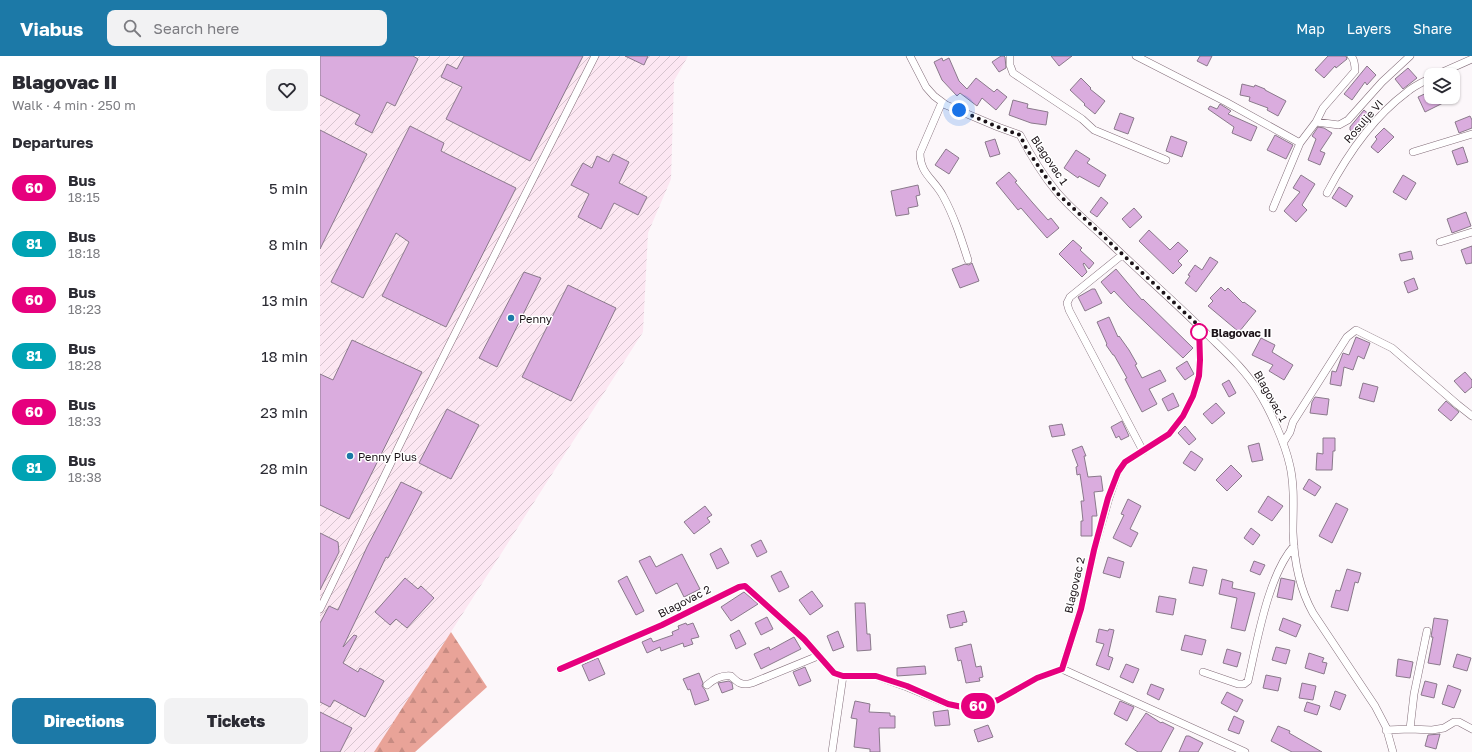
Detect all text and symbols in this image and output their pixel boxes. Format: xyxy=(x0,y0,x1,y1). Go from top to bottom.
search box xyxy=(107,10,387,46)
text: Viabus xyxy=(20,17,83,40)
icon: search xyxy=(121,17,143,39)
text: Search here xyxy=(153,19,239,37)
text: Map xyxy=(1296,20,1325,37)
text: Layers xyxy=(1347,20,1391,37)
text: Share xyxy=(1413,20,1452,37)
map controls xyxy=(1424,68,1460,104)
button: layers xyxy=(1424,68,1460,104)
button: heart xyxy=(266,69,308,111)
text: Blagovac II xyxy=(12,70,117,93)
text: Walk · 4 min · 250 m xyxy=(12,97,136,113)
street label: Rosulje VI xyxy=(1341,97,1385,145)
your location xyxy=(949,100,969,120)
text: Departures xyxy=(12,133,93,151)
street label: Blagovac 1 xyxy=(1029,133,1071,187)
text: Bus xyxy=(68,171,96,189)
text: 60 xyxy=(25,179,43,196)
text: 5 min xyxy=(269,179,308,197)
text: 18:15 xyxy=(68,189,100,205)
text: Bus xyxy=(68,227,96,245)
text: 81 xyxy=(26,235,42,252)
text: 8 min xyxy=(269,235,308,253)
text: 18:18 xyxy=(68,245,100,261)
text: Bus xyxy=(68,283,96,301)
text: 60 xyxy=(25,291,43,308)
text: 13 min xyxy=(262,291,308,309)
text: 18:23 xyxy=(68,301,101,317)
place label: Penny xyxy=(519,312,552,325)
marker: Penny xyxy=(506,313,516,323)
marker: Blagovac II xyxy=(1190,323,1208,341)
place label: Blagovac II xyxy=(1211,326,1271,339)
text: Bus xyxy=(68,339,96,357)
text: 81 xyxy=(26,347,42,364)
text: 18 min xyxy=(261,347,308,365)
text: 18:28 xyxy=(68,357,102,373)
street label: Blagovac 1 xyxy=(1252,368,1290,424)
text: Bus xyxy=(68,395,96,413)
text: 60 xyxy=(25,403,43,420)
text: 23 min xyxy=(260,403,308,421)
text: 18:33 xyxy=(68,413,101,429)
place label: Penny Plus xyxy=(358,450,417,463)
text: Bus xyxy=(68,451,96,469)
marker: Penny Plus xyxy=(345,451,355,461)
text: 81 xyxy=(26,459,42,476)
text: 28 min xyxy=(260,459,308,477)
text: 18:38 xyxy=(68,469,102,485)
street label: Blagovac 2 xyxy=(1061,556,1087,614)
street label: Blagovac 2 xyxy=(655,582,713,620)
line badge: 60 xyxy=(960,693,996,719)
text: 60 xyxy=(969,697,987,714)
button: Directions xyxy=(12,698,156,744)
button: Tickets xyxy=(164,698,308,744)

